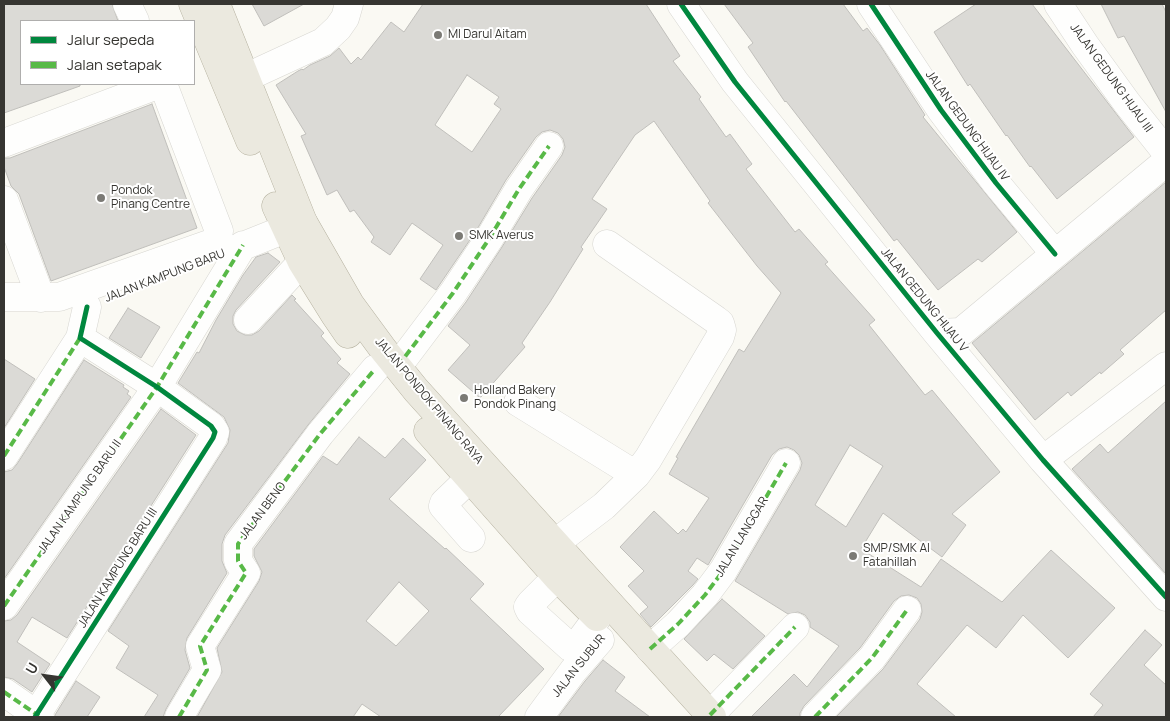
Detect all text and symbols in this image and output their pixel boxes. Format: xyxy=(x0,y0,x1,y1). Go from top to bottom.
legend xyxy=(20,20,195,85)
street label: JALAN GEDUNG HIJAU III xyxy=(1067,21,1155,135)
place label: MI Darul Aitam xyxy=(448,28,527,42)
text: Jalur sepeda xyxy=(67,29,154,50)
marker: MI Darul Aitam xyxy=(432,29,444,41)
text: Jalan setapak xyxy=(67,54,162,75)
street label: JALAN GEDUNG HIJAU IV xyxy=(922,68,1012,184)
place label: Pondok Pinang Centre xyxy=(111,184,190,212)
marker: Pondok Pinang Centre xyxy=(95,192,107,204)
place label: SMK Averus xyxy=(469,229,534,243)
marker: SMK Averus xyxy=(453,230,465,242)
street label: JALAN GEDUNG HIJAU V xyxy=(878,245,970,355)
street label: JALAN KAMPUNG BARU xyxy=(103,246,227,306)
street label: JALAN PONDOK PINANG RAYA xyxy=(372,335,486,467)
place label: Holland Bakery Pondok Pinang xyxy=(474,384,556,412)
marker: Holland Bakery Pondok Pinang xyxy=(458,392,470,404)
street label: JALAN KAMPUNG BARU II xyxy=(35,437,125,557)
street label: JALAN BENO xyxy=(237,479,289,543)
street label: JALAN LANGGAR xyxy=(712,494,772,580)
street label: JALAN KAMPUNG BARU III xyxy=(75,505,161,631)
place label: SMP/SMK Al Fatahillah xyxy=(863,542,930,570)
marker: SMP/SMK Al Fatahillah xyxy=(847,550,859,562)
street label: JALAN SUBUR xyxy=(549,632,609,700)
north arrow xyxy=(20,651,70,701)
text: U xyxy=(21,659,42,677)

